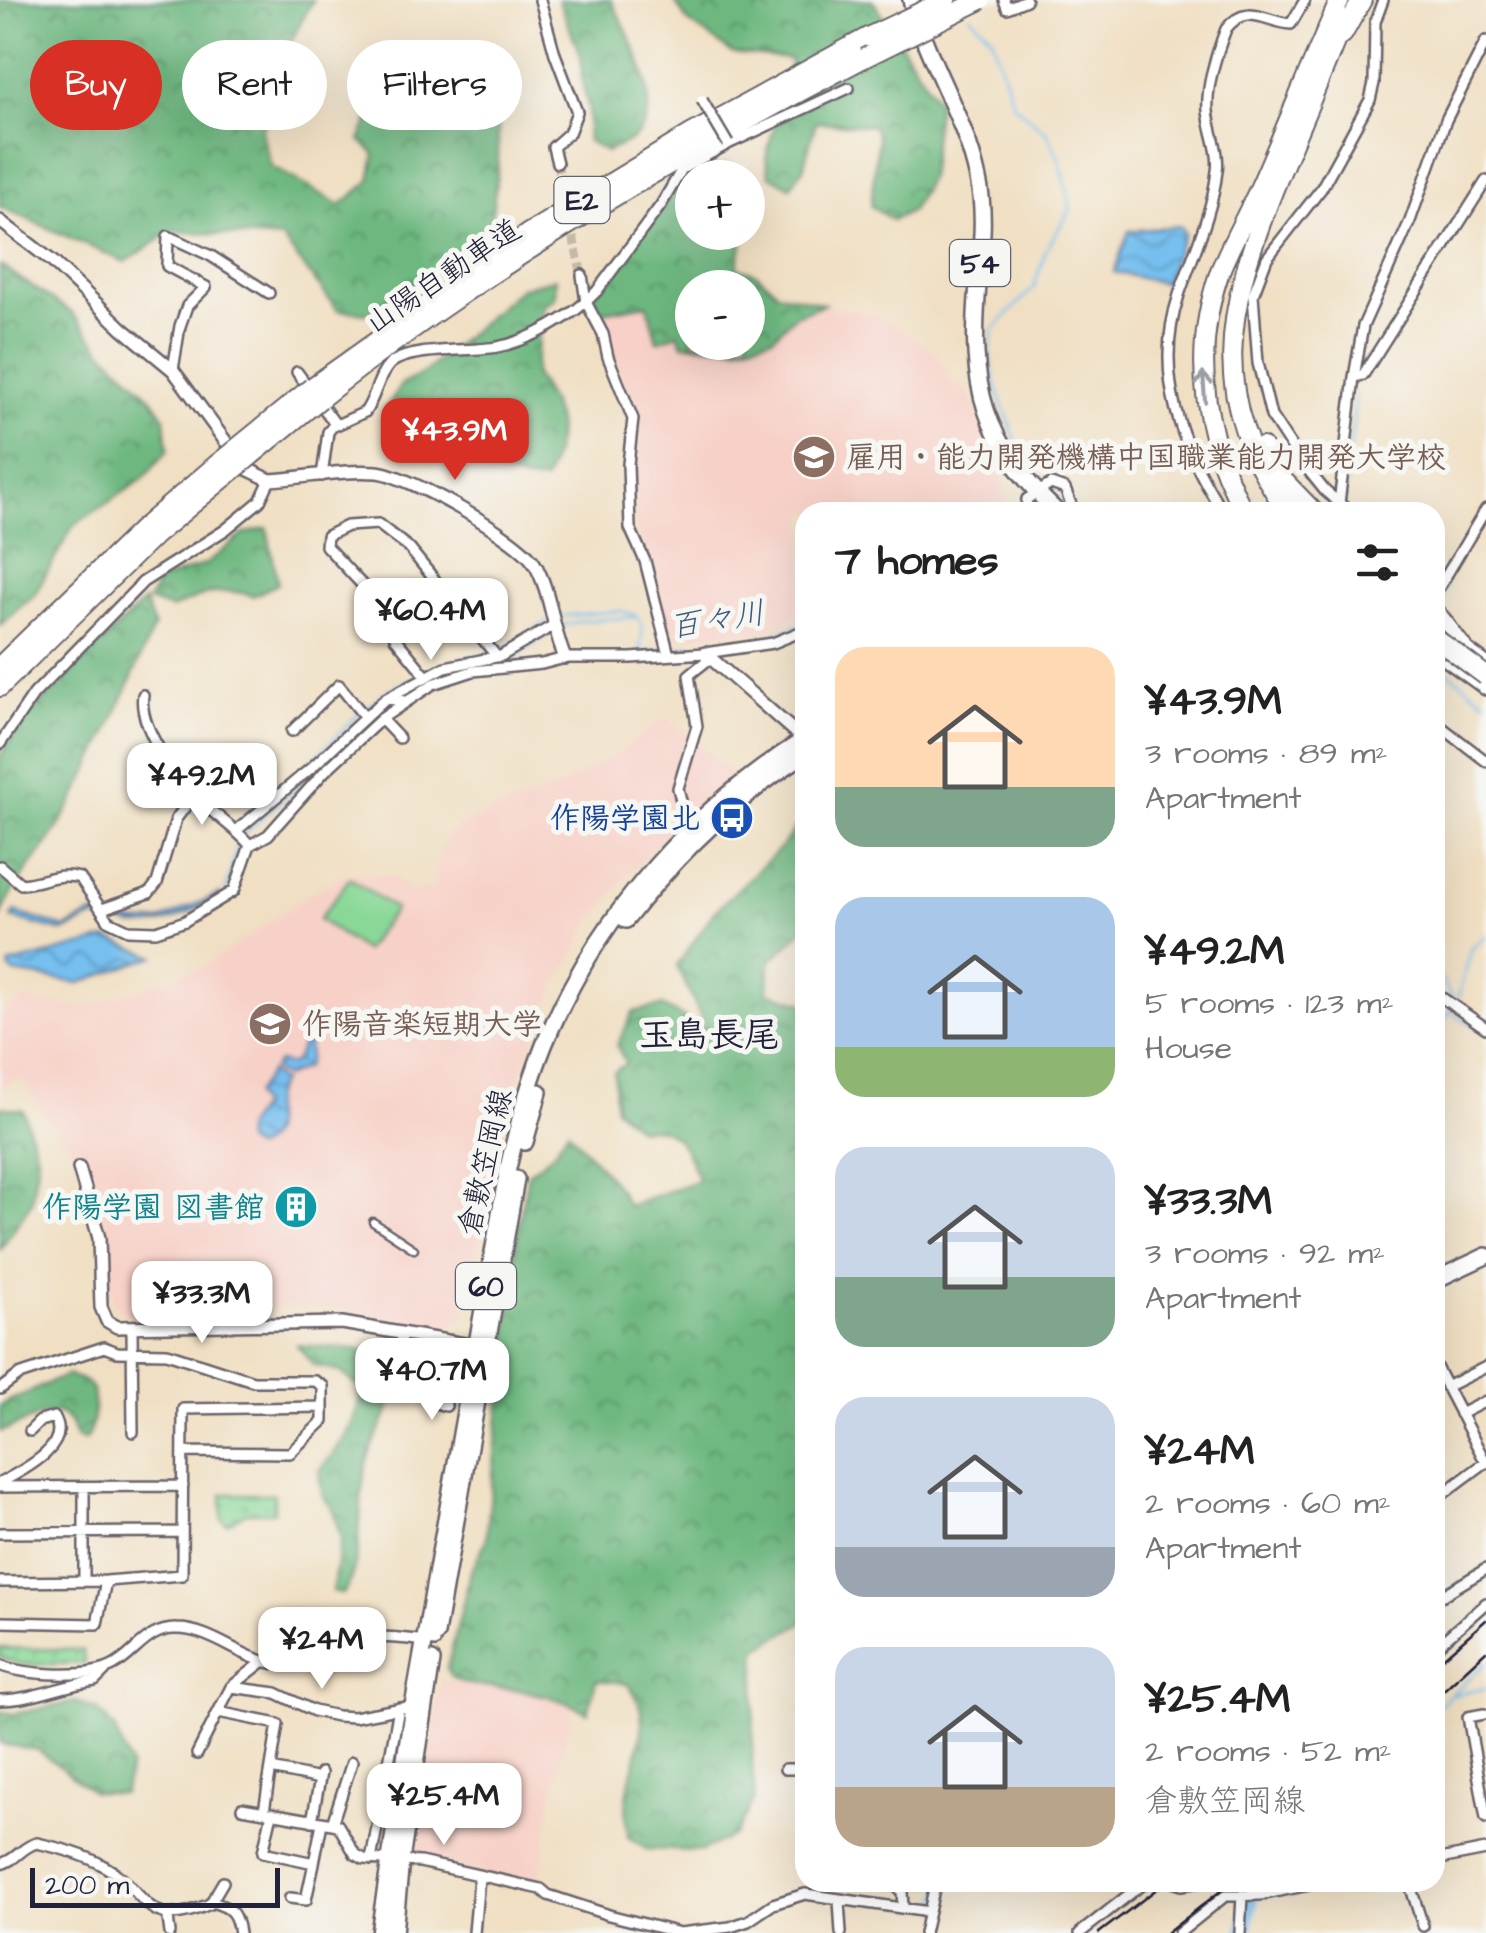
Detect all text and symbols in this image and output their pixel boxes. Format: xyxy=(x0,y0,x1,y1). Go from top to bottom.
chip: Buy xyxy=(30,40,162,130)
chip: Rent xyxy=(182,40,327,130)
chip: Filters xyxy=(347,40,522,130)
map controls xyxy=(675,160,765,360)
button: + xyxy=(675,160,765,250)
road number: E2 xyxy=(554,177,610,223)
street label: 山陽自動車道 xyxy=(357,209,530,345)
road number: 54 xyxy=(950,240,1010,286)
button: − xyxy=(675,270,765,360)
one-way arrow xyxy=(1195,372,1214,404)
pin: ¥43.9M xyxy=(374,398,536,483)
text: ¥43.9M xyxy=(403,408,507,453)
school or university icon: 雇用・能力開発機構中国職業能力開発大学校 xyxy=(791,434,837,480)
place label: 雇用・能力開発機構中国職業能力開発大学校 xyxy=(846,437,1446,479)
text: 7 homes xyxy=(835,533,999,591)
icon: filters xyxy=(1350,535,1405,590)
pin: ¥60.4M xyxy=(350,578,512,663)
text: ¥60.4M xyxy=(376,588,486,633)
water label: 百々川 xyxy=(666,591,768,650)
text: ¥43.9M xyxy=(1145,673,1282,731)
icon: home xyxy=(915,687,1035,807)
text: 3 rooms · 89 m² xyxy=(1145,731,1388,776)
pin: ¥49.2M xyxy=(121,743,283,828)
text: ¥49.2M xyxy=(149,753,255,798)
text: Apartment xyxy=(1145,776,1301,821)
bus stop icon: 作陽学園北 xyxy=(709,795,755,841)
place label: 作陽学園北 xyxy=(550,798,700,840)
text: ¥49.2M xyxy=(1145,923,1285,981)
icon: home xyxy=(915,937,1035,1057)
text: 5 rooms · 123 m² xyxy=(1145,981,1394,1026)
school or university icon: 作陽音楽短期大学 xyxy=(247,1001,293,1047)
place label: 作陽音楽短期大学 xyxy=(302,1004,542,1046)
district label: 玉島長尾 xyxy=(639,1011,779,1060)
text: House xyxy=(1145,1026,1232,1071)
street label: 倉敷笠岡線 xyxy=(449,1084,523,1240)
text: ¥33.3M xyxy=(1145,1173,1272,1231)
building icon: 作陽学園 図書館 xyxy=(273,1184,319,1230)
place label: 作陽学園 図書館 xyxy=(42,1187,264,1229)
icon: home xyxy=(915,1187,1035,1307)
text: 3 rooms · 92 m² xyxy=(1145,1231,1385,1276)
pin: ¥33.3M xyxy=(121,1261,283,1346)
road number: 60 xyxy=(456,1263,516,1309)
text: ¥33.3M xyxy=(154,1271,250,1316)
text: Apartment xyxy=(1145,1276,1301,1321)
pin: ¥40.7M xyxy=(351,1338,513,1423)
text: ¥40.7M xyxy=(377,1348,487,1393)
text: ¥24M xyxy=(1145,1423,1255,1481)
icon: home xyxy=(915,1437,1035,1557)
text: 2 rooms · 60 m² xyxy=(1145,1481,1391,1526)
text: Apartment xyxy=(1145,1526,1301,1571)
pin: ¥24M xyxy=(263,1607,381,1692)
text: ¥24M xyxy=(280,1617,364,1662)
text: ¥25.4M xyxy=(1145,1671,1290,1729)
icon: home xyxy=(915,1687,1035,1807)
text: 2 rooms · 52 m² xyxy=(1145,1729,1392,1774)
pin: ¥25.4M xyxy=(363,1763,525,1848)
text: ¥25.4M xyxy=(389,1773,499,1818)
text: 倉敷笠岡線 xyxy=(1145,1779,1305,1824)
scale bar xyxy=(30,1863,280,1908)
text: 200 m xyxy=(45,1866,129,1905)

